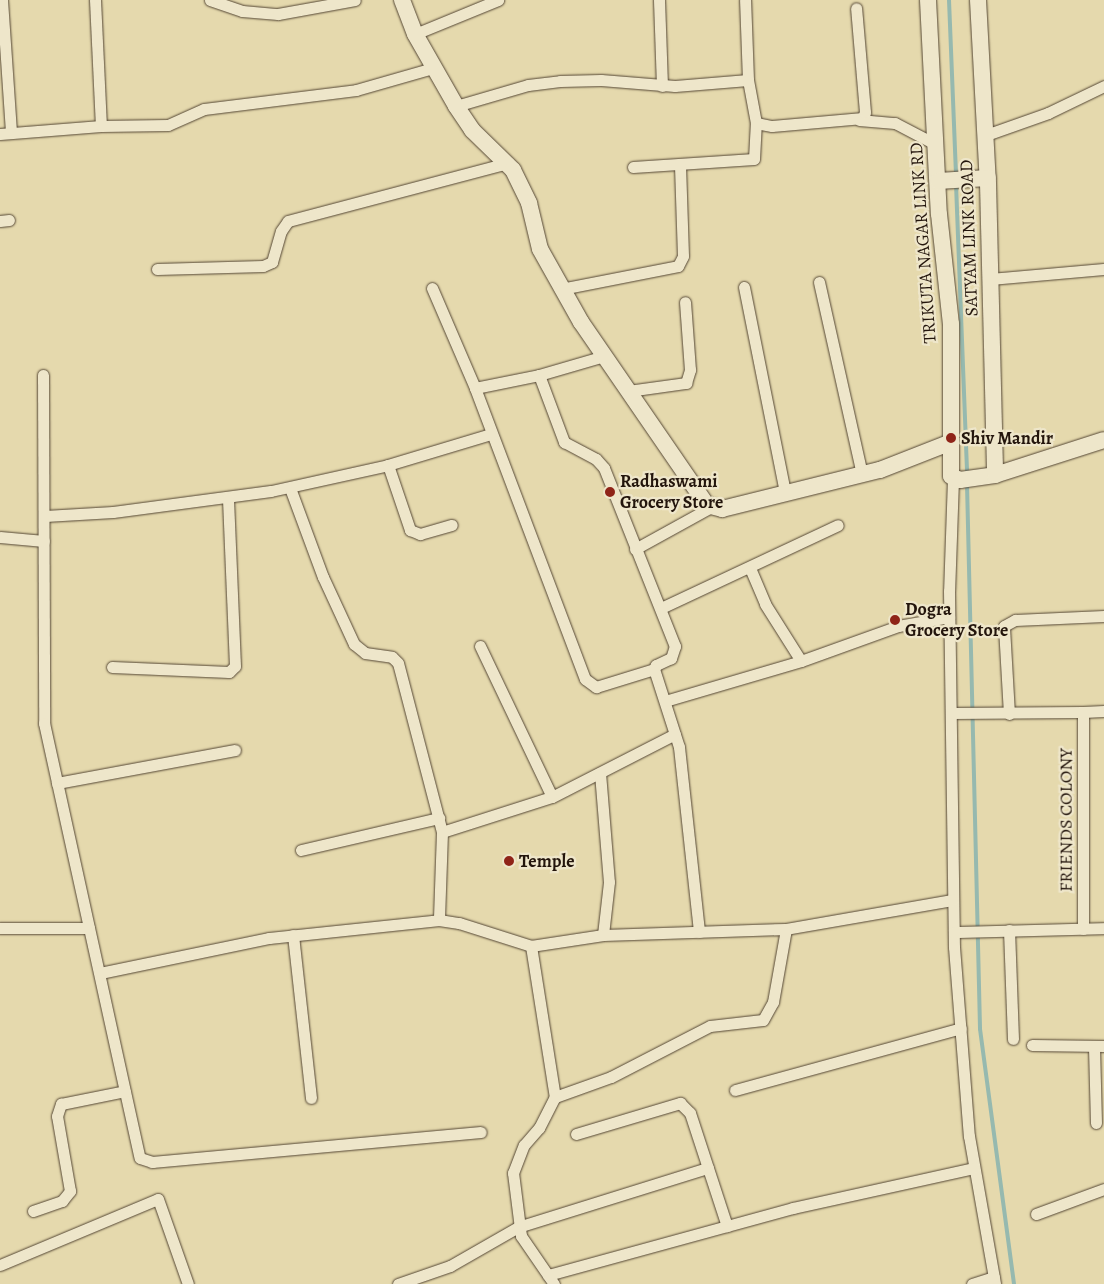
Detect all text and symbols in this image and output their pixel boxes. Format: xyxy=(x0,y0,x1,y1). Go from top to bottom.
street label: TRIKUTA NAGAR LINK RD xyxy=(905,142,941,344)
street label: SATYAM LINK ROAD xyxy=(955,159,983,317)
place label: Shiv Mandir xyxy=(961,427,1053,449)
marker: Shiv Mandir xyxy=(945,432,957,444)
place label: Radhaswami Grocery Store xyxy=(620,471,723,514)
marker: Radhaswami Grocery Store xyxy=(604,486,616,498)
place label: Dogra Grocery Store xyxy=(905,599,1008,642)
marker: Dogra Grocery Store xyxy=(889,614,901,626)
street label: FRIENDS COLONY xyxy=(1055,748,1077,892)
place label: Temple xyxy=(519,850,574,872)
marker: Temple xyxy=(503,855,515,867)

